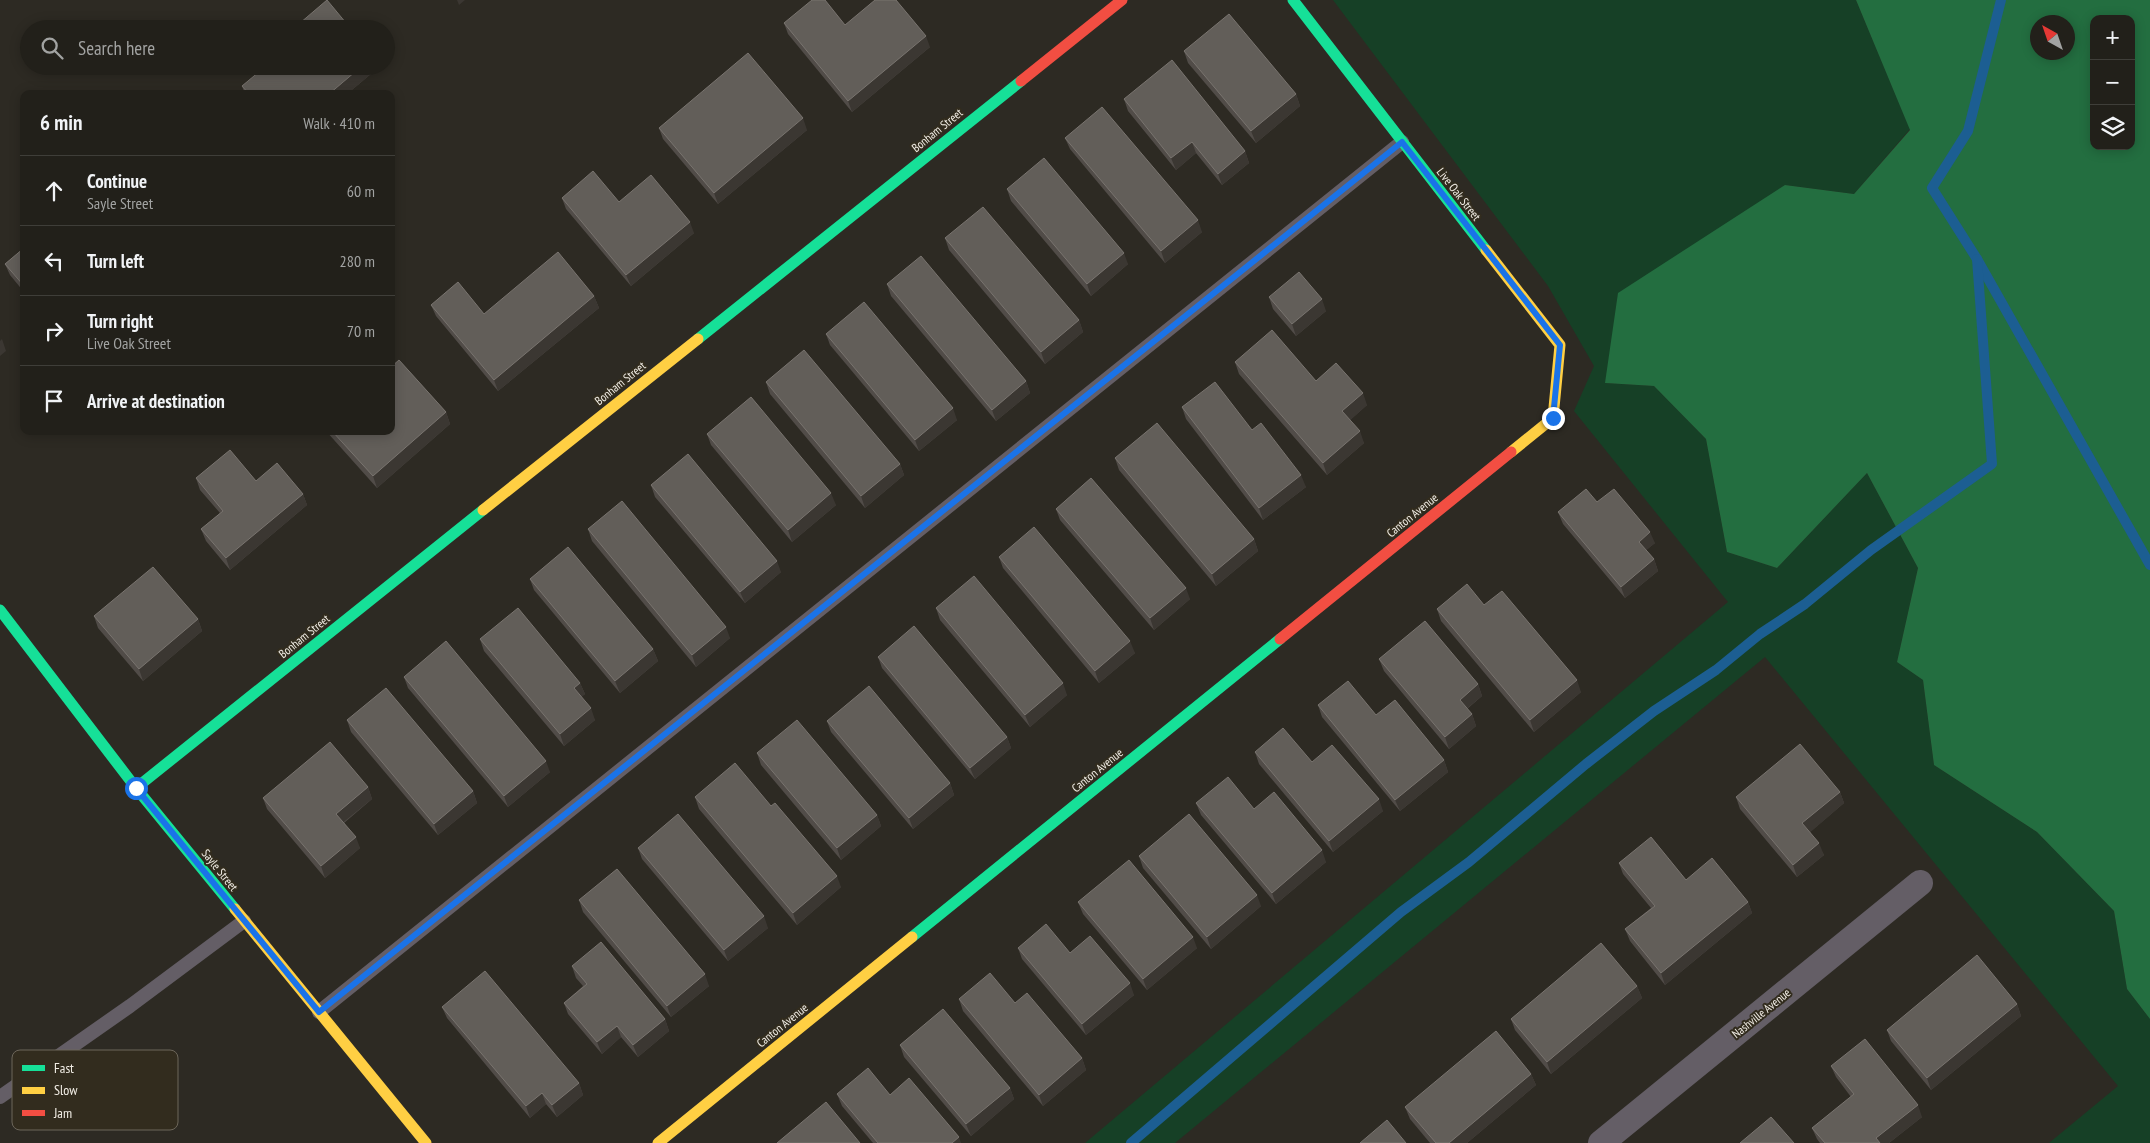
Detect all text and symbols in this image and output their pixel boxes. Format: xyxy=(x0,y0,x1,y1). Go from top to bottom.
north arrow xyxy=(2030,15,2075,60)
map controls xyxy=(2090,15,2135,150)
button: + xyxy=(2090,15,2135,60)
search box xyxy=(20,20,395,75)
icon: search xyxy=(38,34,66,62)
text: Search here xyxy=(78,36,155,60)
button: − xyxy=(2090,60,2135,105)
street label: Bonham Street xyxy=(908,104,966,155)
button: layers xyxy=(2090,105,2135,150)
text: 6 min xyxy=(40,109,82,136)
text: Walk · 410 m xyxy=(303,113,375,133)
street label: Live Oak Street xyxy=(1434,165,1485,224)
text: Continue xyxy=(87,169,147,193)
icon: ahead xyxy=(40,177,68,205)
text: 60 m xyxy=(347,181,375,201)
text: Sayle Street xyxy=(87,193,153,213)
icon: left xyxy=(40,247,68,275)
text: Turn left xyxy=(87,249,144,273)
text: 280 m xyxy=(340,251,375,271)
text: Turn right xyxy=(87,309,153,333)
icon: right xyxy=(40,317,68,345)
text: 70 m xyxy=(347,321,375,341)
text: Live Oak Street xyxy=(87,333,171,353)
street label: Bonham Street xyxy=(591,357,649,408)
icon: arrive xyxy=(40,387,68,415)
text: Arrive at destination xyxy=(87,389,225,413)
route end xyxy=(1542,407,1565,430)
street label: Canton Avenue xyxy=(1383,490,1441,540)
street label: Bonham Street xyxy=(275,610,333,661)
street label: Canton Avenue xyxy=(1068,745,1126,795)
route start xyxy=(125,777,148,800)
street label: Sayle Street xyxy=(199,846,242,895)
street label: Nashville Avenue xyxy=(1729,985,1793,1041)
street label: Canton Avenue xyxy=(753,1000,811,1050)
legend xyxy=(12,1050,178,1130)
text: Fast xyxy=(54,1059,74,1077)
text: Slow xyxy=(54,1081,78,1099)
text: Jam xyxy=(53,1104,72,1122)

